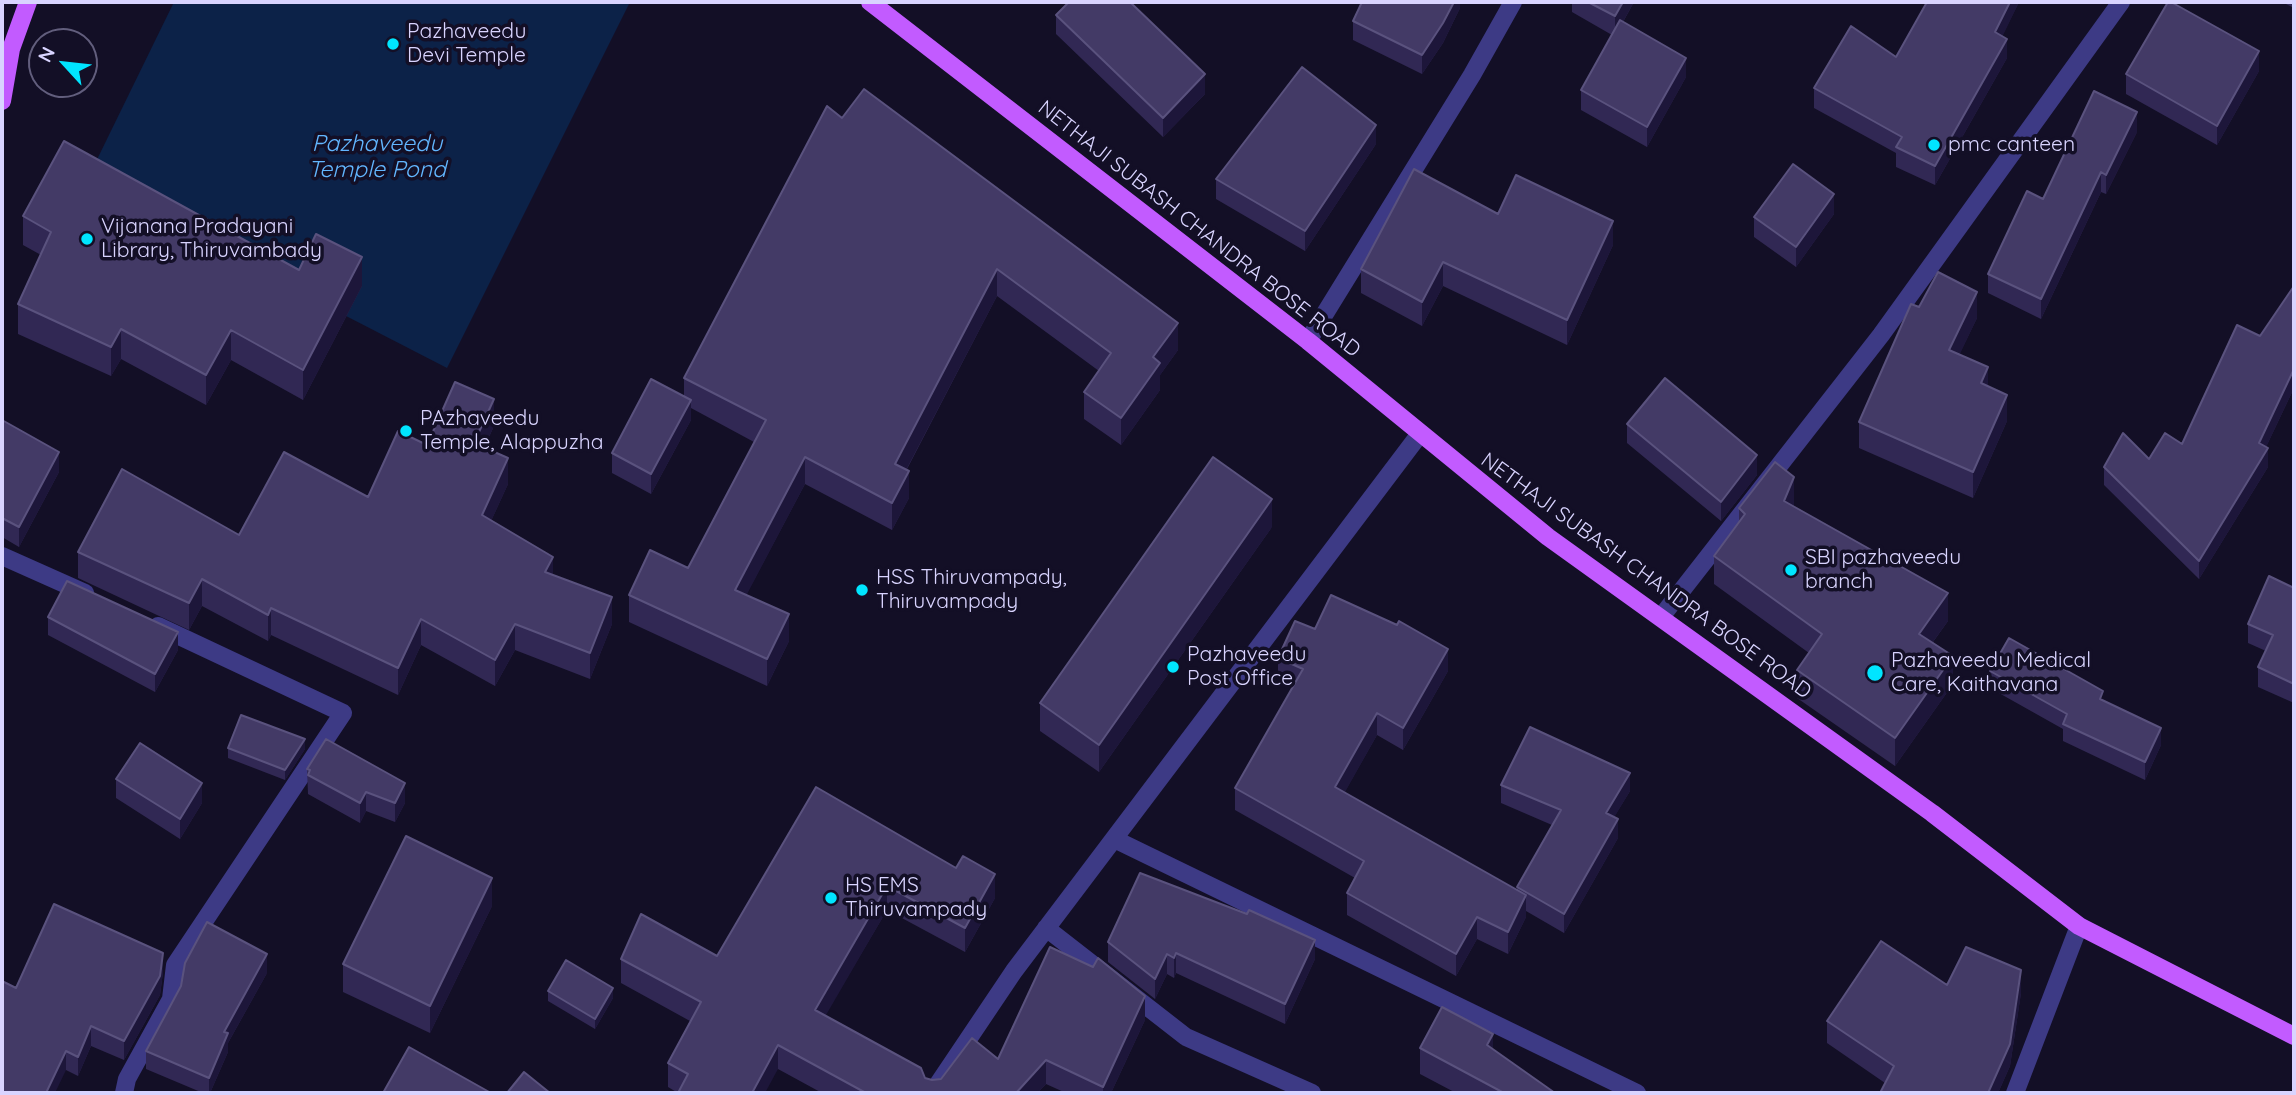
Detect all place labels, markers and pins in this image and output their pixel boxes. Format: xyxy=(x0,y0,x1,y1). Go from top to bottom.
place label: Pazhaveedu Devi Temple xyxy=(407,19,526,69)
marker: Pazhaveedu Devi Temple xyxy=(385,36,401,52)
place label: pmc canteen xyxy=(1948,132,2075,158)
marker: pmc canteen xyxy=(1926,137,1942,153)
place label: Vijanana Pradayani Library, Thiruvambady xyxy=(101,214,322,264)
marker: Vijanana Pradayani Library, Thiruvambady xyxy=(79,231,95,247)
place label: PAzhaveedu Temple, Alappuzha xyxy=(420,406,603,456)
marker: PAzhaveedu Temple, Alappuzha xyxy=(398,423,414,439)
place label: SBI pazhaveedu branch xyxy=(1805,545,1961,595)
marker: SBI pazhaveedu branch xyxy=(1783,562,1799,578)
place label: HSS Thiruvampady, Thiruvampady xyxy=(876,565,1067,615)
marker: HSS Thiruvampady, Thiruvampady xyxy=(854,582,870,598)
place label: Pazhaveedu Post Office xyxy=(1187,642,1306,692)
place label: Pazhaveedu Medical Care, Kaithavana xyxy=(1891,648,2091,698)
marker: Pazhaveedu Post Office xyxy=(1165,659,1181,675)
marker: Pazhaveedu Medical Care, Kaithavana xyxy=(1865,663,1885,683)
place label: HS EMS Thiruvampady xyxy=(845,873,987,923)
marker: HS EMS Thiruvampady xyxy=(823,890,839,906)

